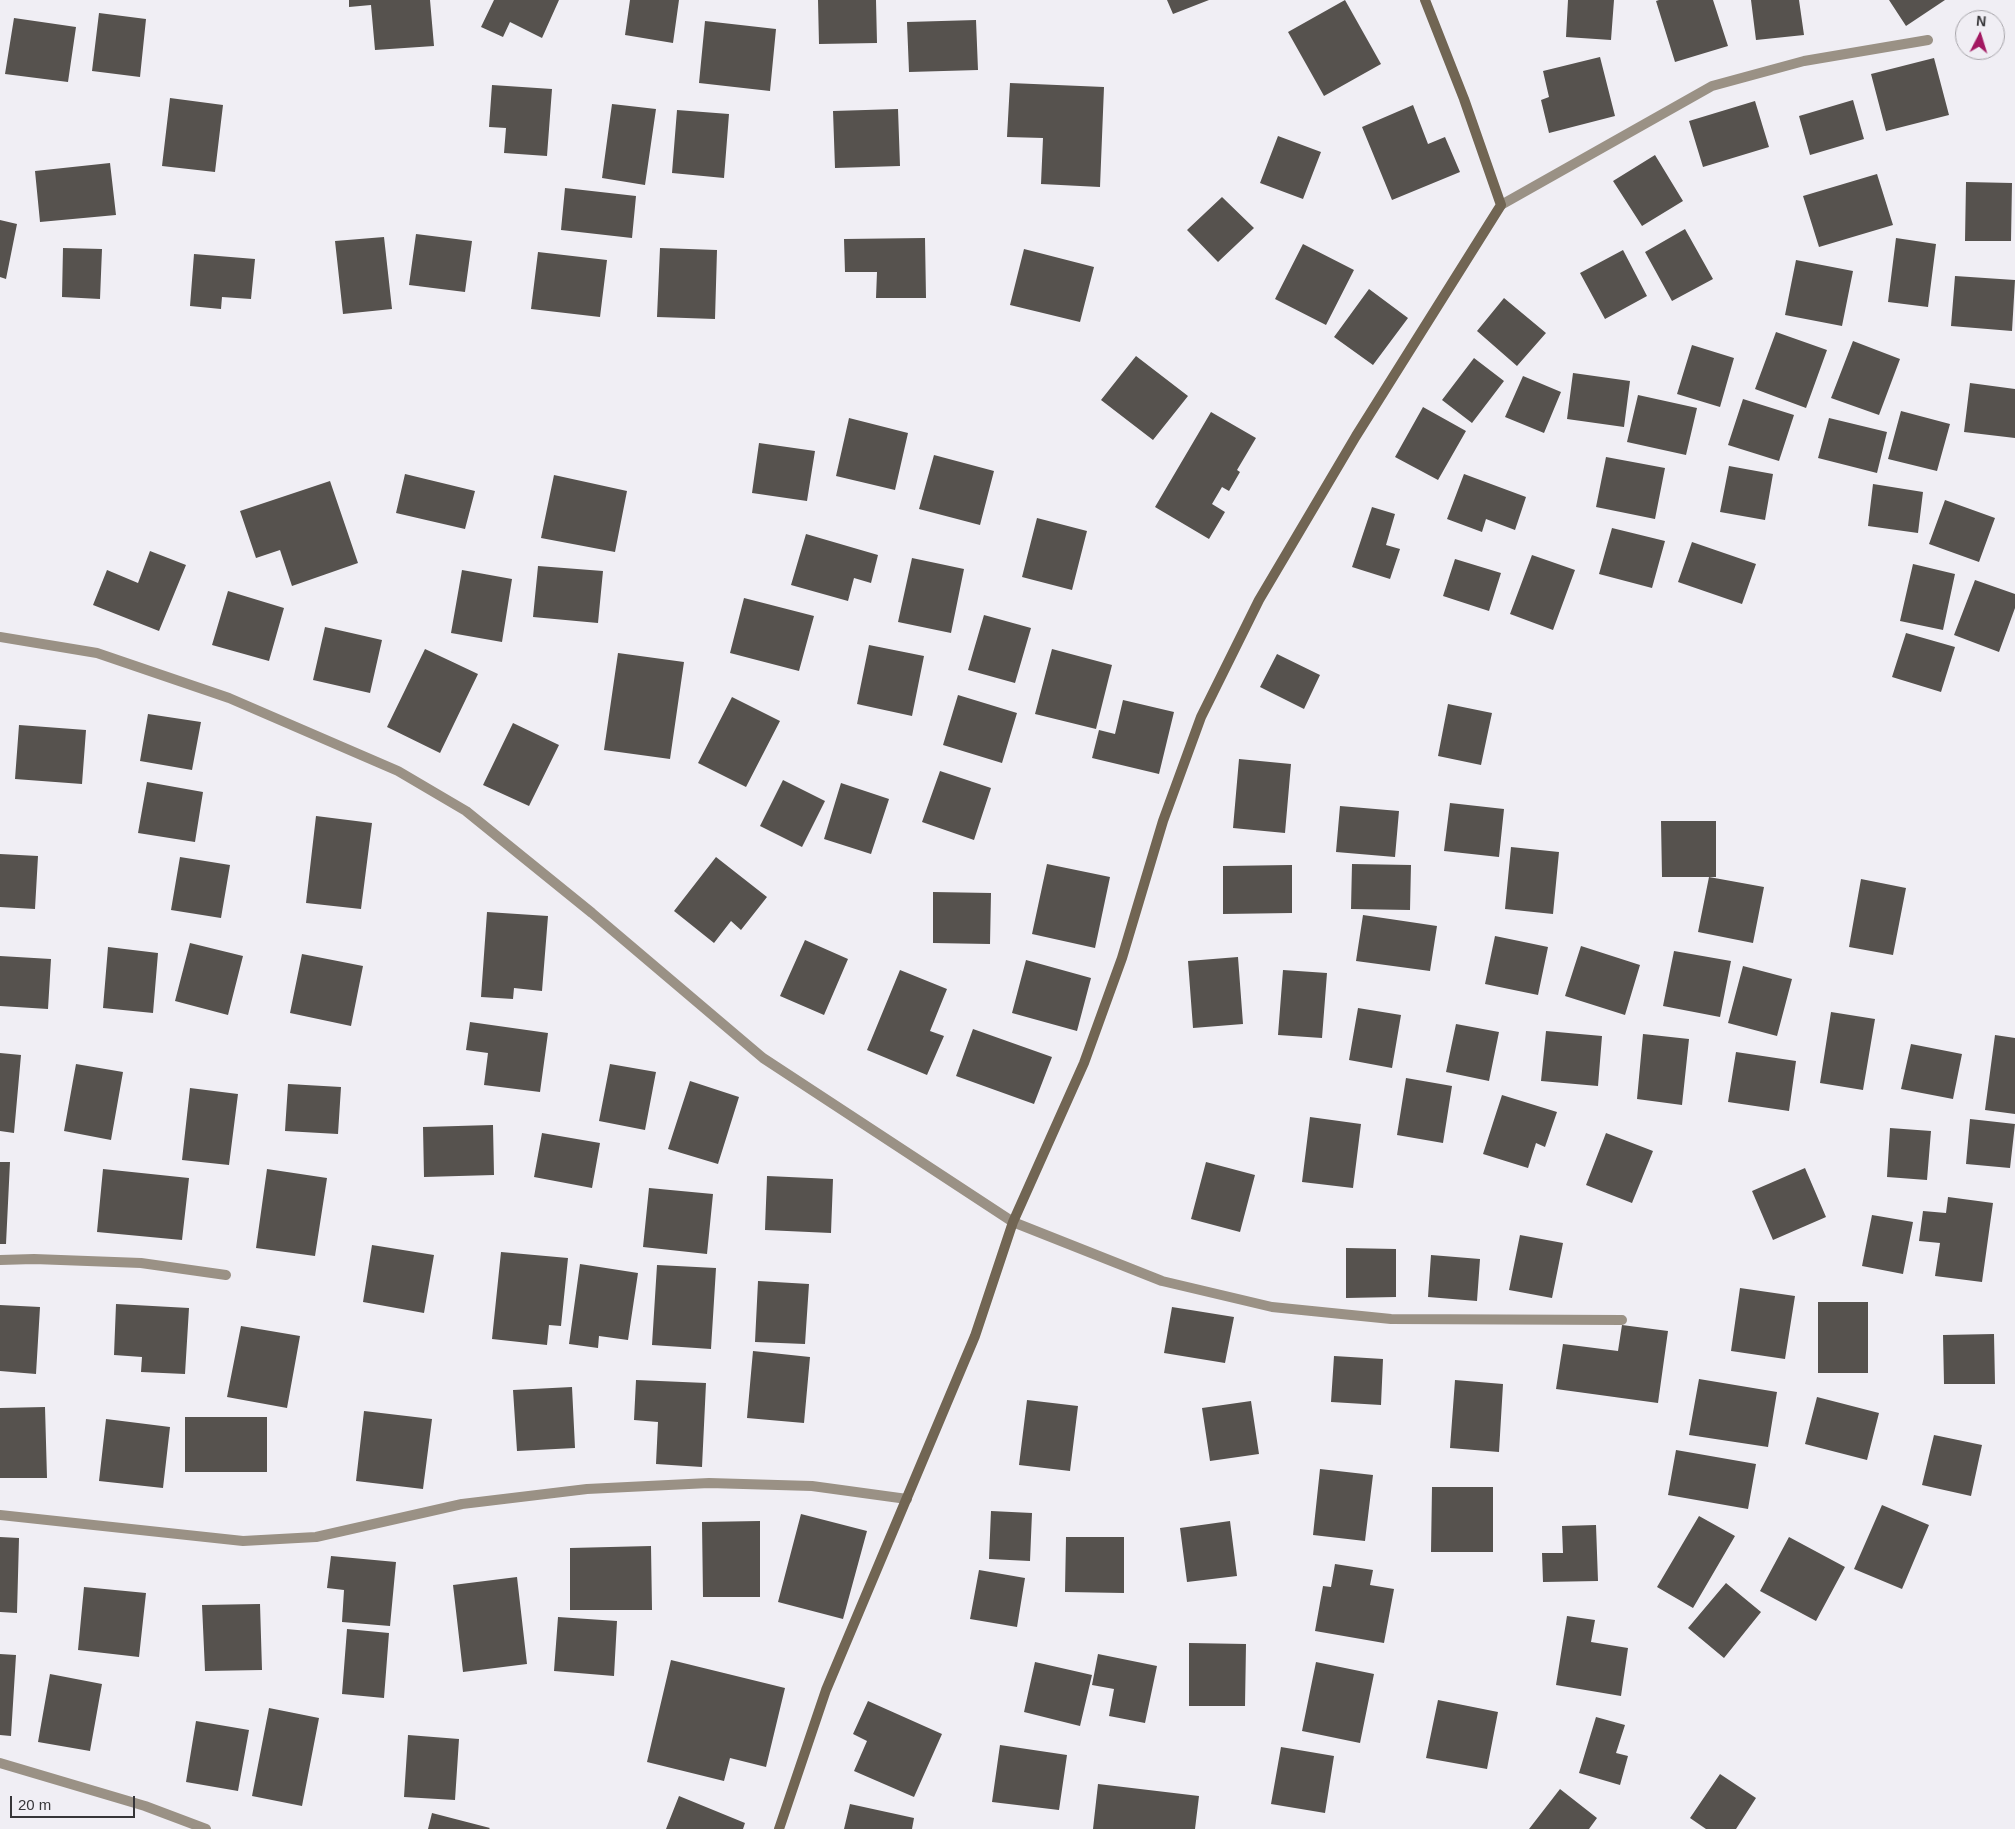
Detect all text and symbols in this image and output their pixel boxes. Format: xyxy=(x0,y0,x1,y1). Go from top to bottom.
north arrow xyxy=(1955,10,2005,60)
text: N xyxy=(1975,13,1987,29)
scale bar xyxy=(12,1786,138,1818)
text: 20 m xyxy=(18,1796,51,1813)

